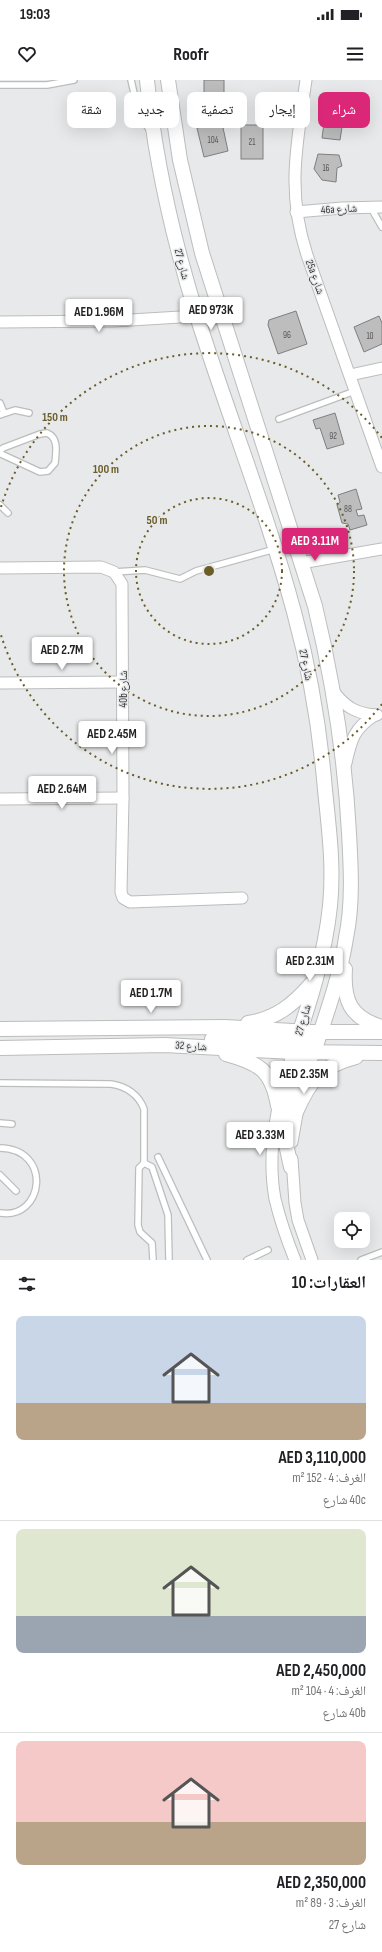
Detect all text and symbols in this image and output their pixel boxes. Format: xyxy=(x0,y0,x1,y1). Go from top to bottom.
text: 19:03 xyxy=(20,5,50,24)
icon: heart xyxy=(16,43,38,65)
icon: menu xyxy=(344,43,366,65)
text: Roofr xyxy=(173,44,209,65)
chip: شقة xyxy=(67,92,116,128)
chip: جديد xyxy=(124,92,179,128)
chip: تصفية xyxy=(187,92,247,128)
chip: إيجار xyxy=(255,92,310,128)
chip: شراء xyxy=(318,92,370,128)
house number: 104 xyxy=(208,135,219,146)
house number: 21 xyxy=(249,137,256,148)
house number: 16 xyxy=(322,163,330,174)
street label: 46a شارع xyxy=(321,202,357,216)
street label: شارع 27 xyxy=(172,247,192,281)
street label: 25a شارع xyxy=(303,258,327,296)
pin: AED 973K xyxy=(170,297,252,331)
pin: AED 1.96M xyxy=(53,299,145,333)
text: AED 973K xyxy=(189,302,233,318)
text: AED 1.96M xyxy=(74,304,124,320)
house number: 96 xyxy=(283,330,291,341)
house number: 10 xyxy=(366,331,374,342)
text: 150 m xyxy=(42,410,68,425)
house number: 92 xyxy=(329,431,337,442)
text: 100 m xyxy=(93,462,119,477)
house number: 88 xyxy=(344,504,352,515)
text: 50 m xyxy=(147,513,167,528)
pin: AED 3.11M xyxy=(269,528,361,562)
text: AED 3.11M xyxy=(291,533,339,549)
centre of rings xyxy=(202,564,216,578)
pin: AED 2.7M xyxy=(21,637,103,671)
text: AED 2.7M xyxy=(41,642,83,658)
street label: شارع 27 xyxy=(296,648,316,682)
street label: 40b شارع xyxy=(117,671,130,707)
pin: AED 2.45M xyxy=(66,721,158,755)
text: AED 2.45M xyxy=(87,726,137,742)
pin: AED 2.64M xyxy=(16,776,108,810)
text: AED 2.64M xyxy=(37,781,87,797)
pin: AED 2.31M xyxy=(264,948,356,982)
text: AED 2.31M xyxy=(286,953,334,969)
pin: AED 1.7M xyxy=(110,980,192,1014)
text: AED 1.7M xyxy=(130,985,172,1001)
street label: شارع 27 xyxy=(292,1003,314,1037)
street label: شارع 32 xyxy=(175,1038,207,1054)
pin: AED 2.35M xyxy=(258,1061,350,1095)
text: AED 2.35M xyxy=(280,1066,329,1082)
pin: AED 3.33M xyxy=(214,1122,306,1156)
text: AED 3.33M xyxy=(235,1127,285,1143)
map controls xyxy=(334,1212,370,1248)
button: locate xyxy=(334,1212,370,1248)
icon: filters xyxy=(16,1273,38,1295)
text: العقارات: 10 xyxy=(292,1273,366,1293)
icon: home xyxy=(155,1342,227,1414)
text: AED 3,110,000 xyxy=(278,1448,366,1468)
text: الغرف: 4 · 152 m² xyxy=(292,1470,366,1486)
text: 40c شارع xyxy=(323,1492,366,1508)
icon: home xyxy=(155,1555,227,1627)
text: AED 2,450,000 xyxy=(276,1661,366,1681)
text: الغرف: 4 · 104 m² xyxy=(292,1683,366,1699)
text: 40b شارع xyxy=(323,1705,366,1721)
icon: home xyxy=(155,1767,227,1839)
text: AED 2,350,000 xyxy=(277,1873,366,1893)
text: الغرف: 3 · 89 m² xyxy=(296,1895,366,1911)
text: شارع 27 xyxy=(329,1917,366,1933)

